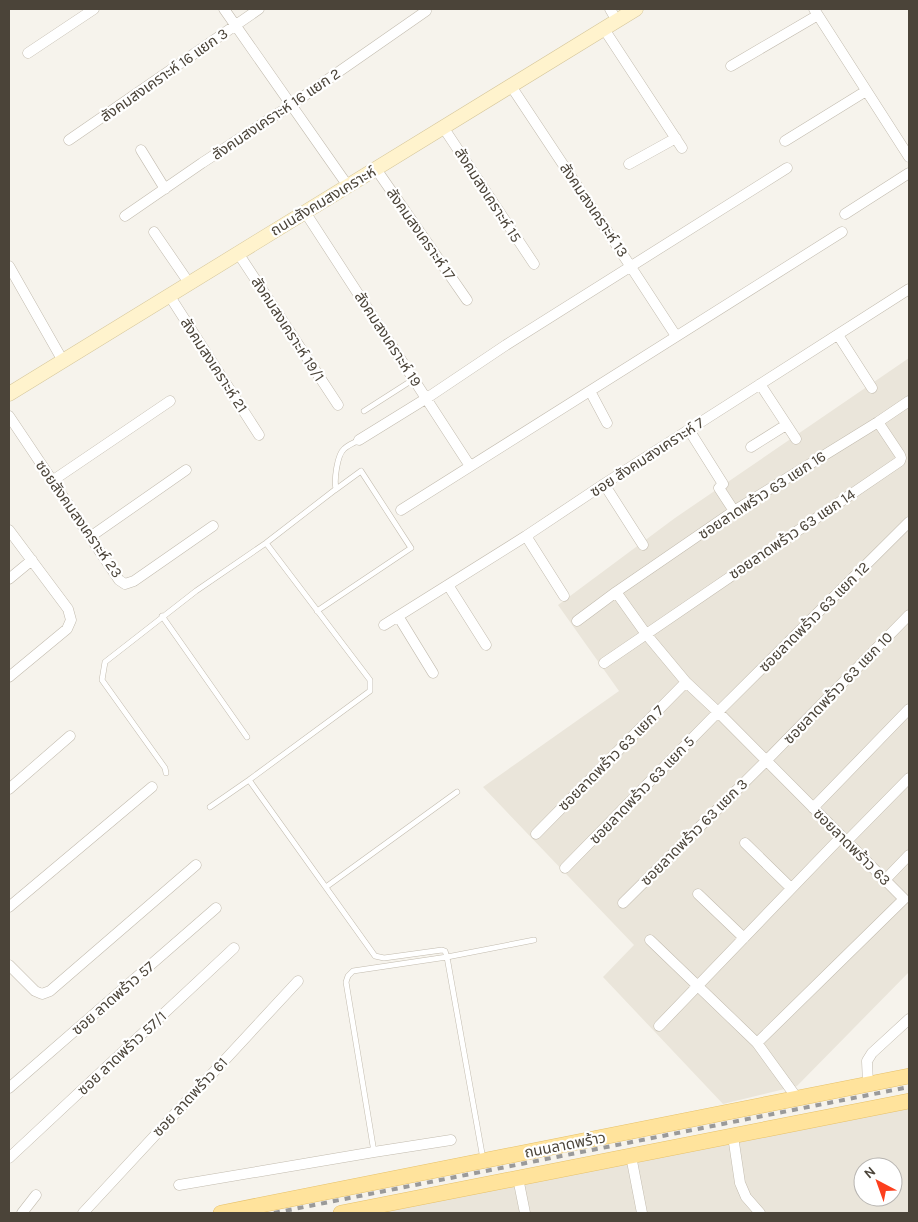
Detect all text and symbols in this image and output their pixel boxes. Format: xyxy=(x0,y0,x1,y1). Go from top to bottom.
street label: สังคมสงเคราะห์ 16 แยก 3 xyxy=(97,24,231,126)
street label: สังคมสงเคราะห์ 16 แยก 2 xyxy=(208,64,344,164)
street label: สังคมสงเคราะห์ 15 xyxy=(451,144,525,246)
street label: สังคมสงเคราะห์ 13 xyxy=(556,159,632,261)
street label: ถนนสังคมสงเคราะห์ xyxy=(267,162,379,240)
street label: สังคมสงเคราะห์ 17 xyxy=(383,185,459,283)
street label: สังคมสงเคราะห์ 19/1 xyxy=(247,273,329,385)
street label: สังคมสงเคราะห์ 19 xyxy=(351,288,425,390)
street label: สังคมสงเคราะห์ 21 xyxy=(177,314,251,416)
street label: ซอย สังคมสงเคราะห์ 7 xyxy=(587,413,707,501)
street label: ซอยลาดพร้าว 63 แยก 16 xyxy=(695,447,829,543)
street label: ซอยสังคมสงเคราะห์ 23 xyxy=(32,457,126,581)
street label: ซอยลาดพร้าว 63 แยก 14 xyxy=(725,485,859,583)
street label: ซอยลาดพร้าว 63 แยก 12 xyxy=(755,558,873,676)
street label: ซอยลาดพร้าว 63 แยก 10 xyxy=(780,628,896,748)
street label: ซอยลาดพร้าว 63 แยก 7 xyxy=(554,701,668,815)
street label: ซอยลาดพร้าว 63 แยก 5 xyxy=(586,732,698,848)
street label: ซอยลาดพร้าว 63 แยก 3 xyxy=(637,775,751,889)
street label: ซอยลาดพร้าว 63 xyxy=(810,805,894,889)
street label: ซอย ลาดพร้าว 57 xyxy=(68,957,158,1039)
street label: ซอย ลาดพร้าว 57/1 xyxy=(74,1007,170,1099)
street label: ซอย ลาดพร้าว 61 xyxy=(149,1054,231,1140)
street label: ถนนลาดพร้าว xyxy=(523,1128,607,1162)
north arrow xyxy=(853,1157,903,1207)
text: N xyxy=(860,1163,879,1182)

